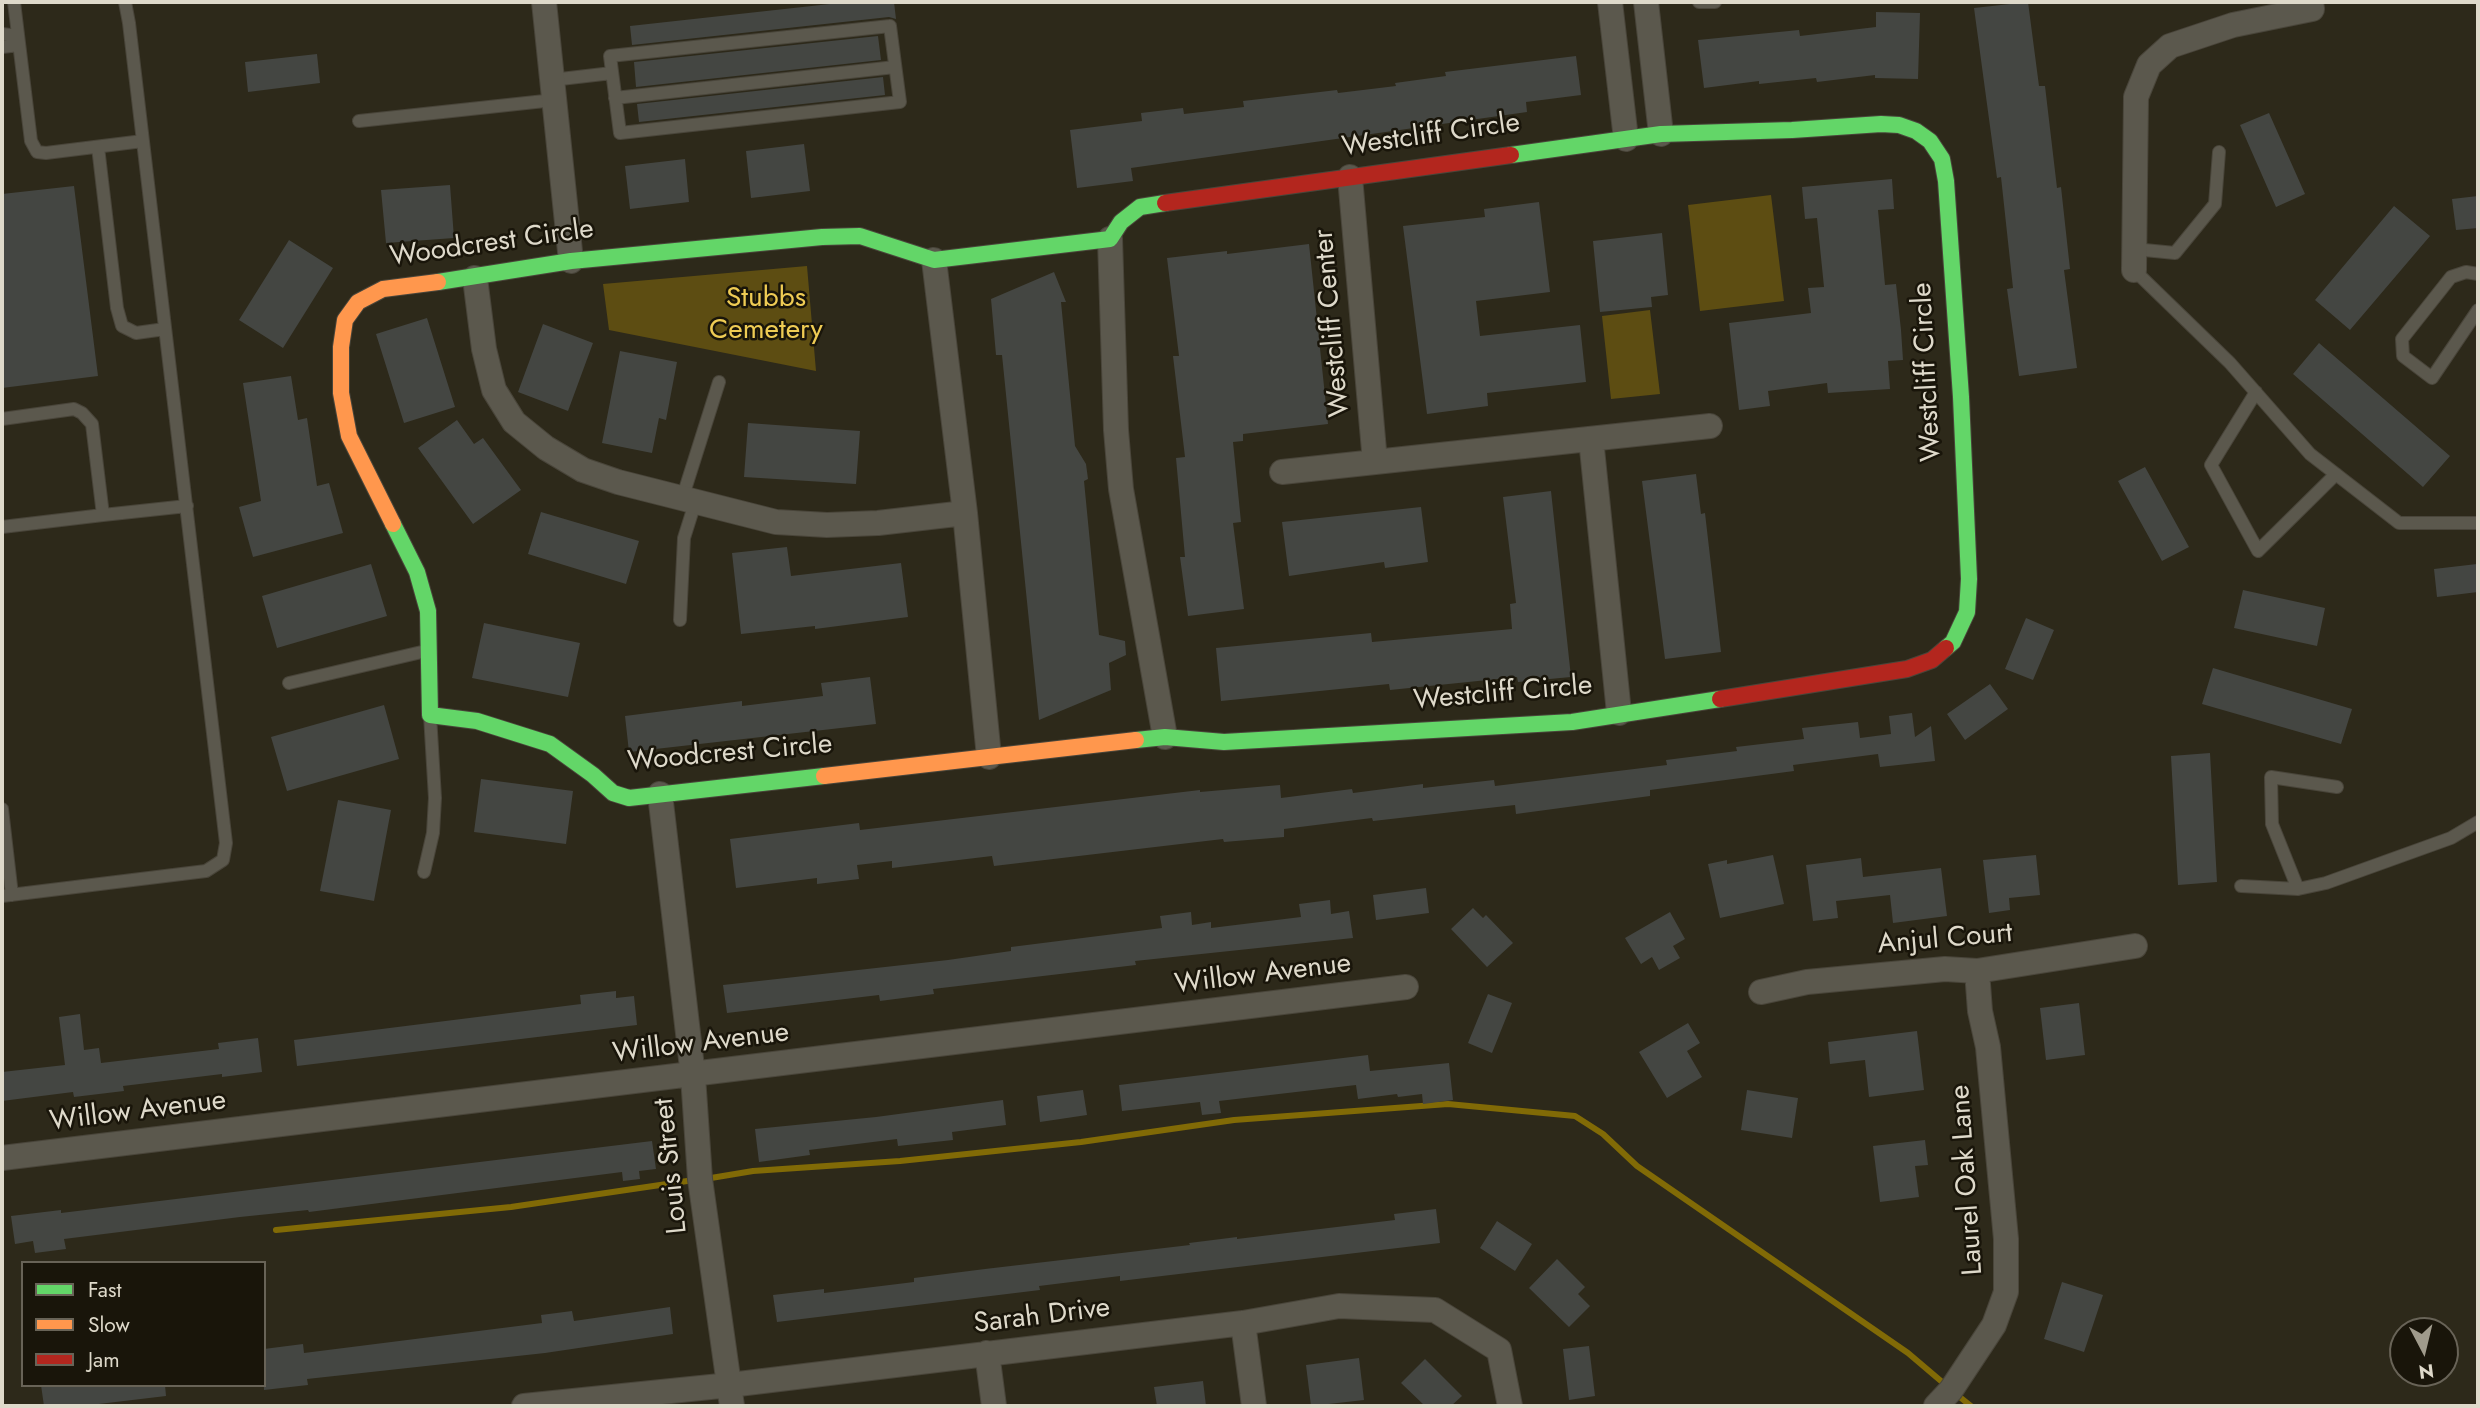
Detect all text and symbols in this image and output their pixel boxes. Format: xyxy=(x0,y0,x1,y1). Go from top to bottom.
street label: Westcliff Circle xyxy=(1340,107,1522,165)
street label: Woodcrest Circle xyxy=(388,213,596,275)
street label: Westcliff Center xyxy=(1308,228,1358,418)
park label: Stubbs Cemetery xyxy=(709,282,823,348)
street label: Westcliff Circle xyxy=(1907,282,1949,462)
street label: Westcliff Circle xyxy=(1412,669,1594,719)
street label: Woodcrest Circle xyxy=(626,728,834,780)
street label: Anjul Court xyxy=(1876,917,2014,963)
street label: Willow Avenue xyxy=(1173,948,1353,1002)
street label: Willow Avenue xyxy=(611,1017,791,1071)
street label: Laurel Oak Lane xyxy=(1945,1084,1991,1276)
street label: Willow Avenue xyxy=(48,1085,228,1139)
street label: Louis Street xyxy=(648,1096,696,1236)
legend xyxy=(21,1261,266,1387)
text: Fast xyxy=(88,1275,121,1305)
street label: Sarah Drive xyxy=(972,1292,1112,1342)
text: Slow xyxy=(88,1310,130,1340)
north arrow xyxy=(2389,1317,2459,1387)
text: Jam xyxy=(88,1345,120,1375)
text: N xyxy=(2417,1357,2436,1386)

